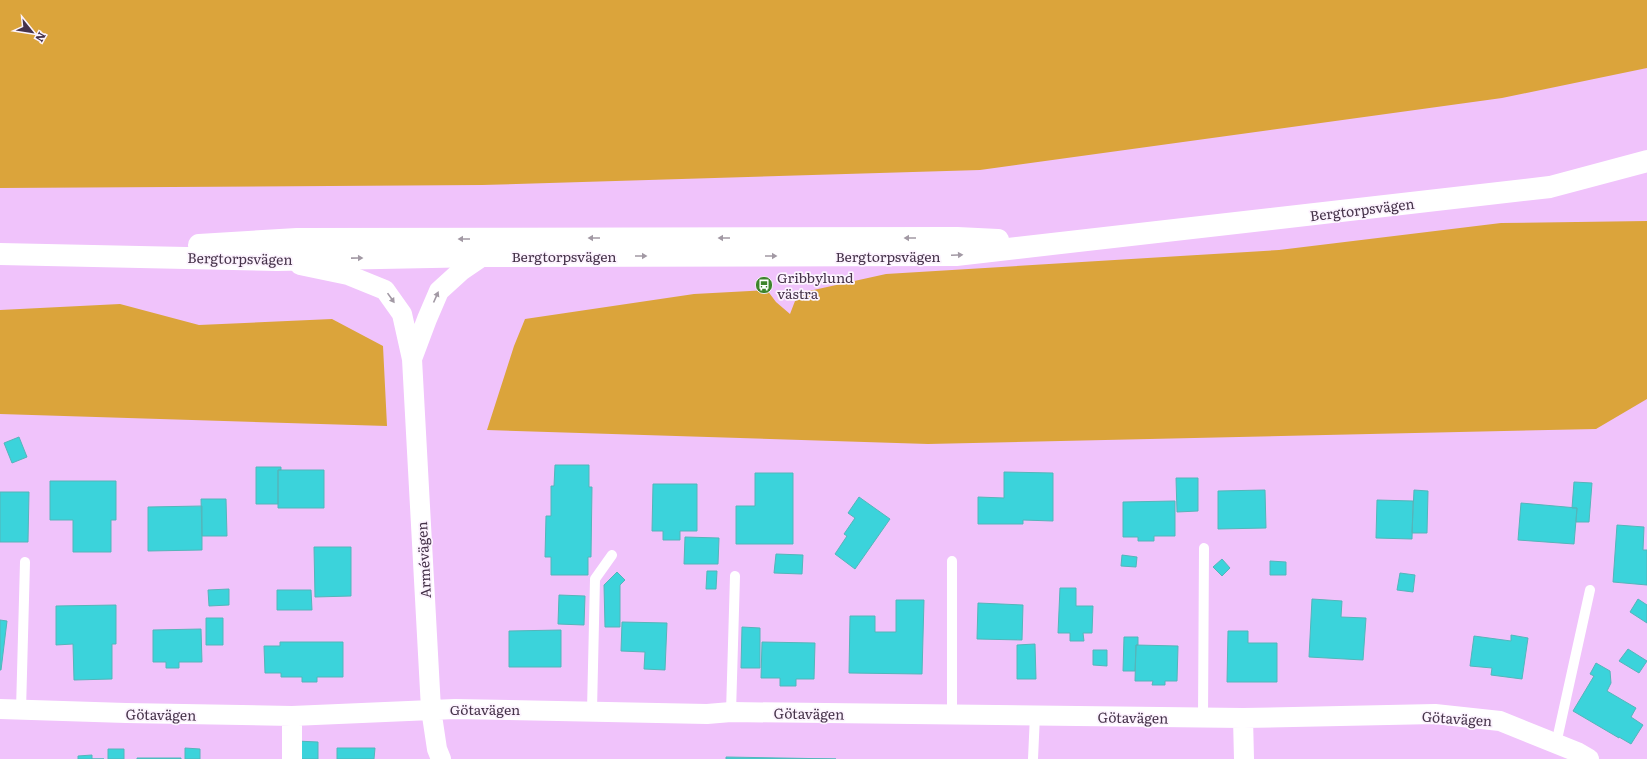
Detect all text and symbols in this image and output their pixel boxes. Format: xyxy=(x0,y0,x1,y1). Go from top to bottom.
north arrow xyxy=(12,12,52,52)
text: N xyxy=(32,30,51,45)
street label: Bergtorpsvägen xyxy=(1309,193,1415,225)
one-way arrow xyxy=(587,235,600,241)
one-way arrow xyxy=(717,235,730,241)
one-way arrow xyxy=(903,235,916,241)
one-way arrow xyxy=(457,236,470,242)
street label: Bergtorpsvägen xyxy=(511,246,617,266)
street label: Bergtorpsvägen xyxy=(835,246,941,266)
street label: Bergtorpsvägen xyxy=(187,247,293,269)
one-way arrow xyxy=(951,252,964,258)
one-way arrow xyxy=(635,253,648,259)
one-way arrow xyxy=(765,253,778,259)
one-way arrow xyxy=(351,255,363,262)
place label: Gribbylund västra xyxy=(777,267,854,303)
bus stop icon: Gribbylund västra xyxy=(754,275,774,295)
one-way arrow xyxy=(433,291,439,303)
one-way arrow xyxy=(387,293,395,303)
street label: Armévägen xyxy=(411,521,435,599)
street label: Götavägen xyxy=(450,699,520,719)
street label: Götavägen xyxy=(774,702,844,724)
street label: Götavägen xyxy=(126,703,196,725)
street label: Götavägen xyxy=(1098,706,1168,728)
street label: Götavägen xyxy=(1421,706,1493,730)

